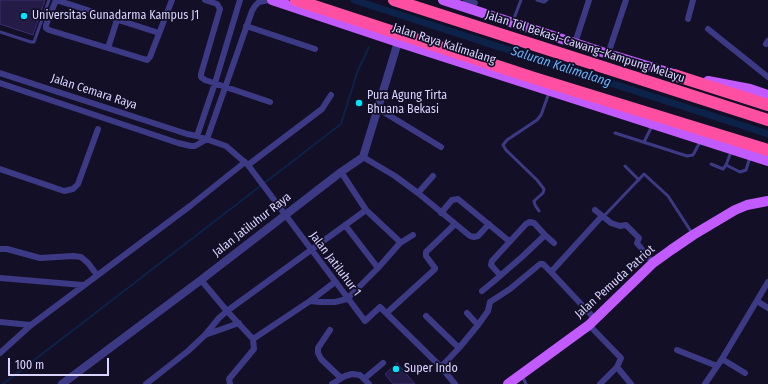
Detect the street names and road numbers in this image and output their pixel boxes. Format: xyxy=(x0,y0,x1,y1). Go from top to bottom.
street label: Jalan Tol Bekasi–Cawang–Kampung Melayu xyxy=(484,8,686,86)
street label: Jalan Raya Kalimalang xyxy=(391,21,497,67)
street label: Jalan Cemara Raya xyxy=(49,71,139,113)
street label: Jalan Jatiluhur Raya xyxy=(210,190,294,260)
street label: Jalan Jatiluhur 1 xyxy=(306,229,364,299)
street label: Jalan Pemuda Patriot xyxy=(572,242,658,322)

